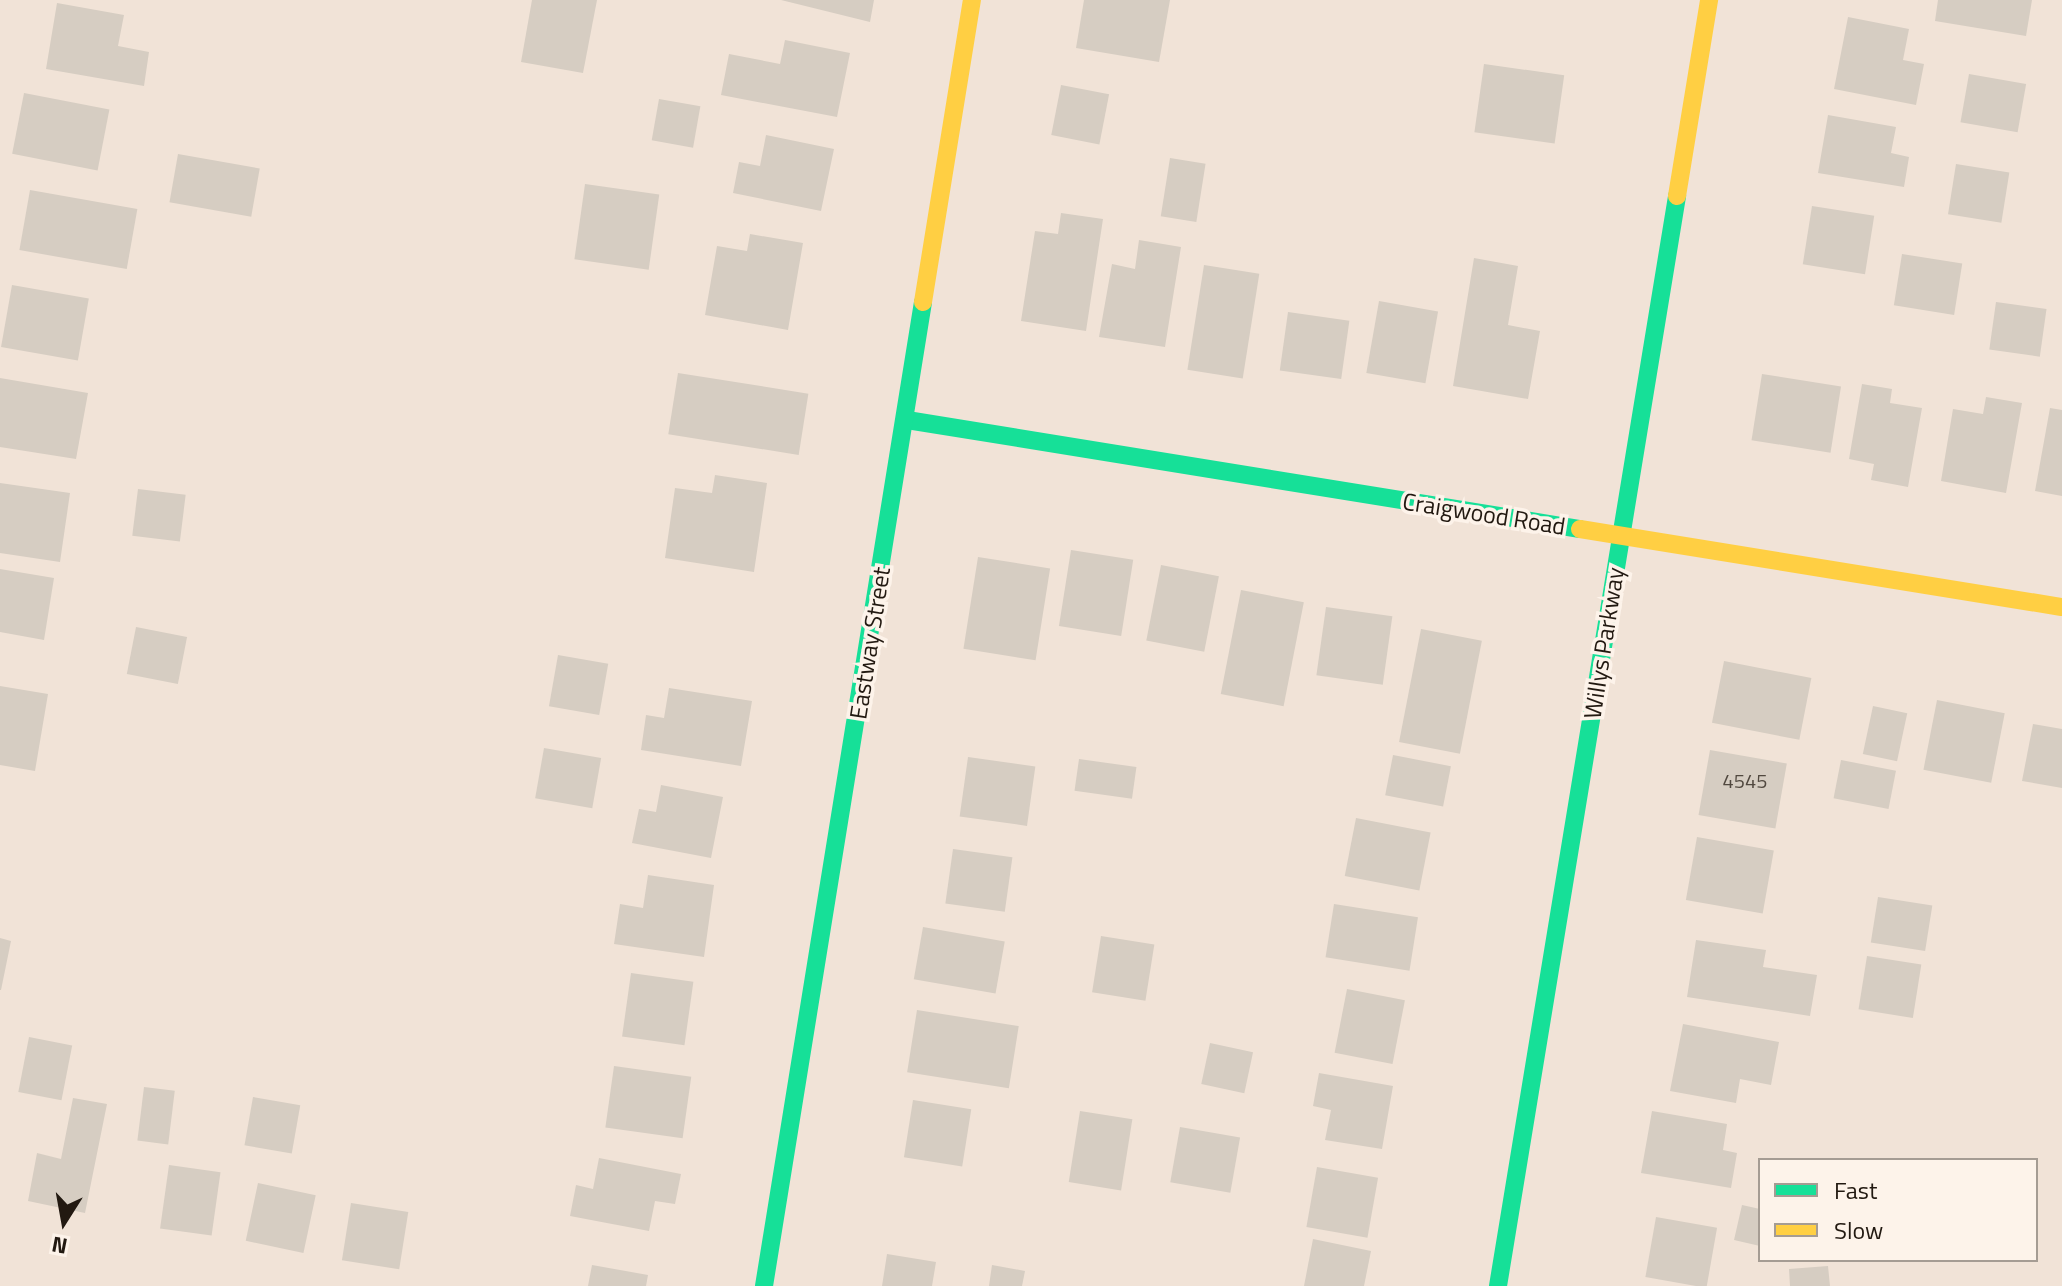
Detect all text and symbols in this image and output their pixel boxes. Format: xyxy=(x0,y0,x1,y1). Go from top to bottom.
street label: Craigwood Road xyxy=(1401,487,1567,541)
street label: Eastway Street xyxy=(844,565,896,721)
street label: Willys Parkway xyxy=(1578,565,1630,721)
house number: 4545 xyxy=(1723,768,1767,792)
legend xyxy=(1758,1158,2038,1262)
text: Fast xyxy=(1834,1172,1877,1208)
north arrow xyxy=(24,1182,104,1262)
text: Slow xyxy=(1834,1212,1883,1248)
text: N xyxy=(49,1227,70,1264)

